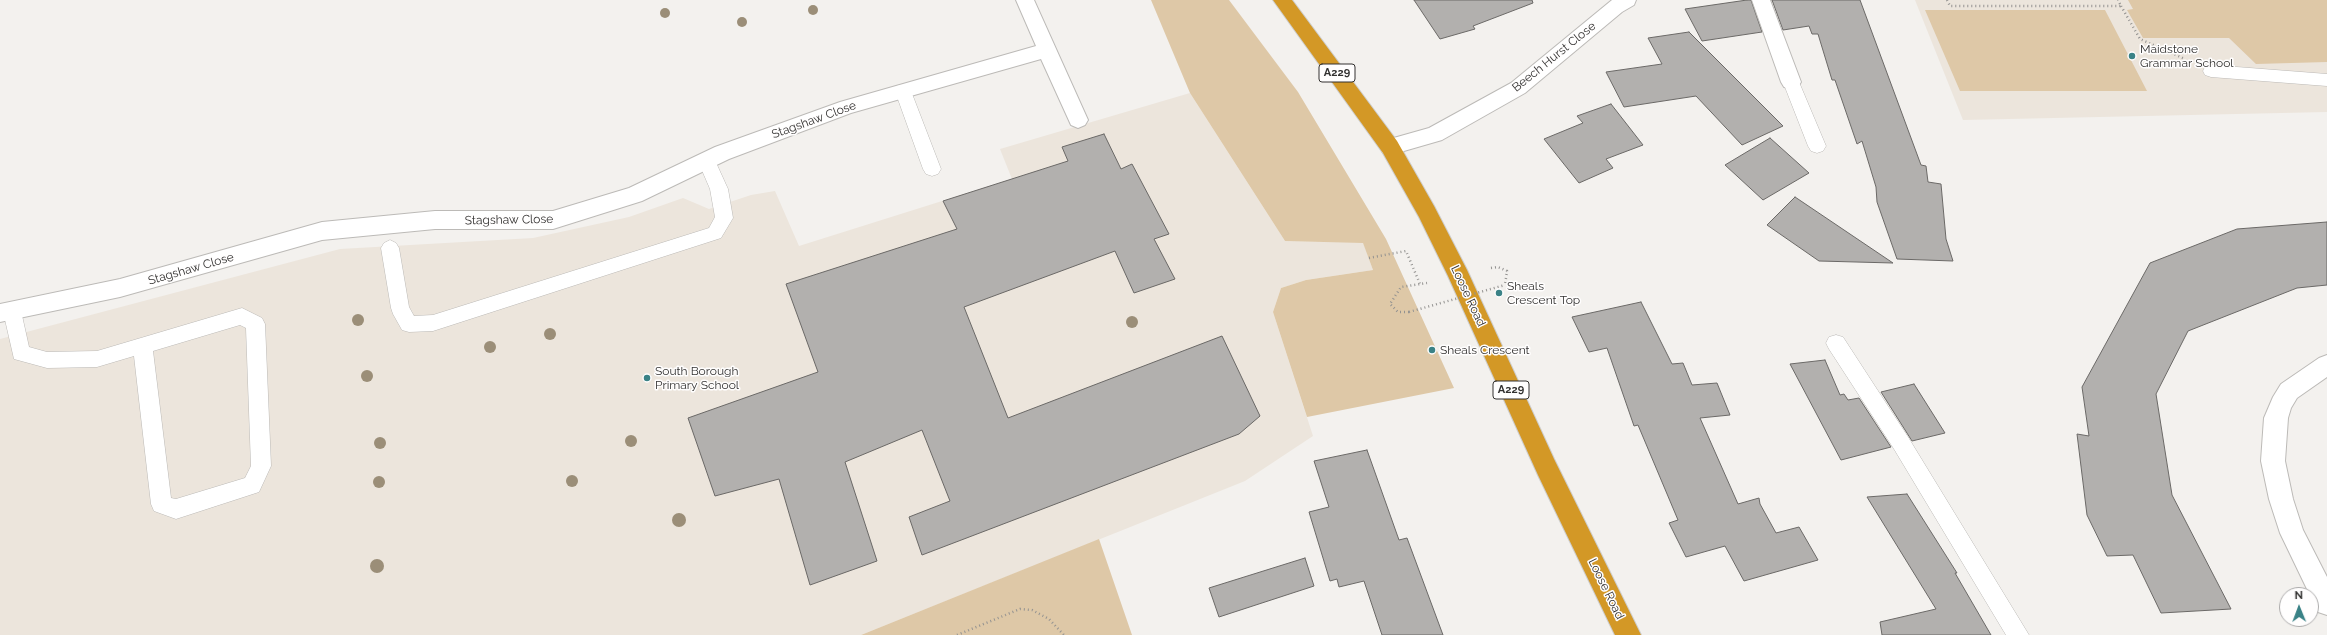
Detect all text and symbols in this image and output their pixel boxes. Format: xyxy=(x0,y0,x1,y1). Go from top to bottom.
street label: Beech Hurst Close xyxy=(1509,19,1599,95)
place label: Maidstone Grammar School xyxy=(2140,42,2234,70)
marker: Maidstone Grammar School xyxy=(2127,51,2137,61)
road number: A229 xyxy=(1319,64,1355,82)
street label: Stagshaw Close xyxy=(770,98,858,142)
street label: Stagshaw Close xyxy=(465,212,553,228)
street label: Stagshaw Close xyxy=(146,250,236,288)
street label: Loose Road xyxy=(1448,263,1488,329)
place label: Sheals Crescent Top xyxy=(1507,279,1580,307)
marker: Sheals Crescent Top xyxy=(1494,288,1504,298)
place label: Sheals Crescent xyxy=(1440,343,1530,357)
marker: Sheals Crescent xyxy=(1427,345,1437,355)
place label: South Borough Primary School xyxy=(655,364,739,392)
marker: South Borough Primary School xyxy=(642,373,652,383)
road number: A229 xyxy=(1493,381,1529,399)
street label: Loose Road xyxy=(1585,556,1627,622)
north arrow xyxy=(2279,587,2319,627)
text: N xyxy=(2294,589,2303,602)

